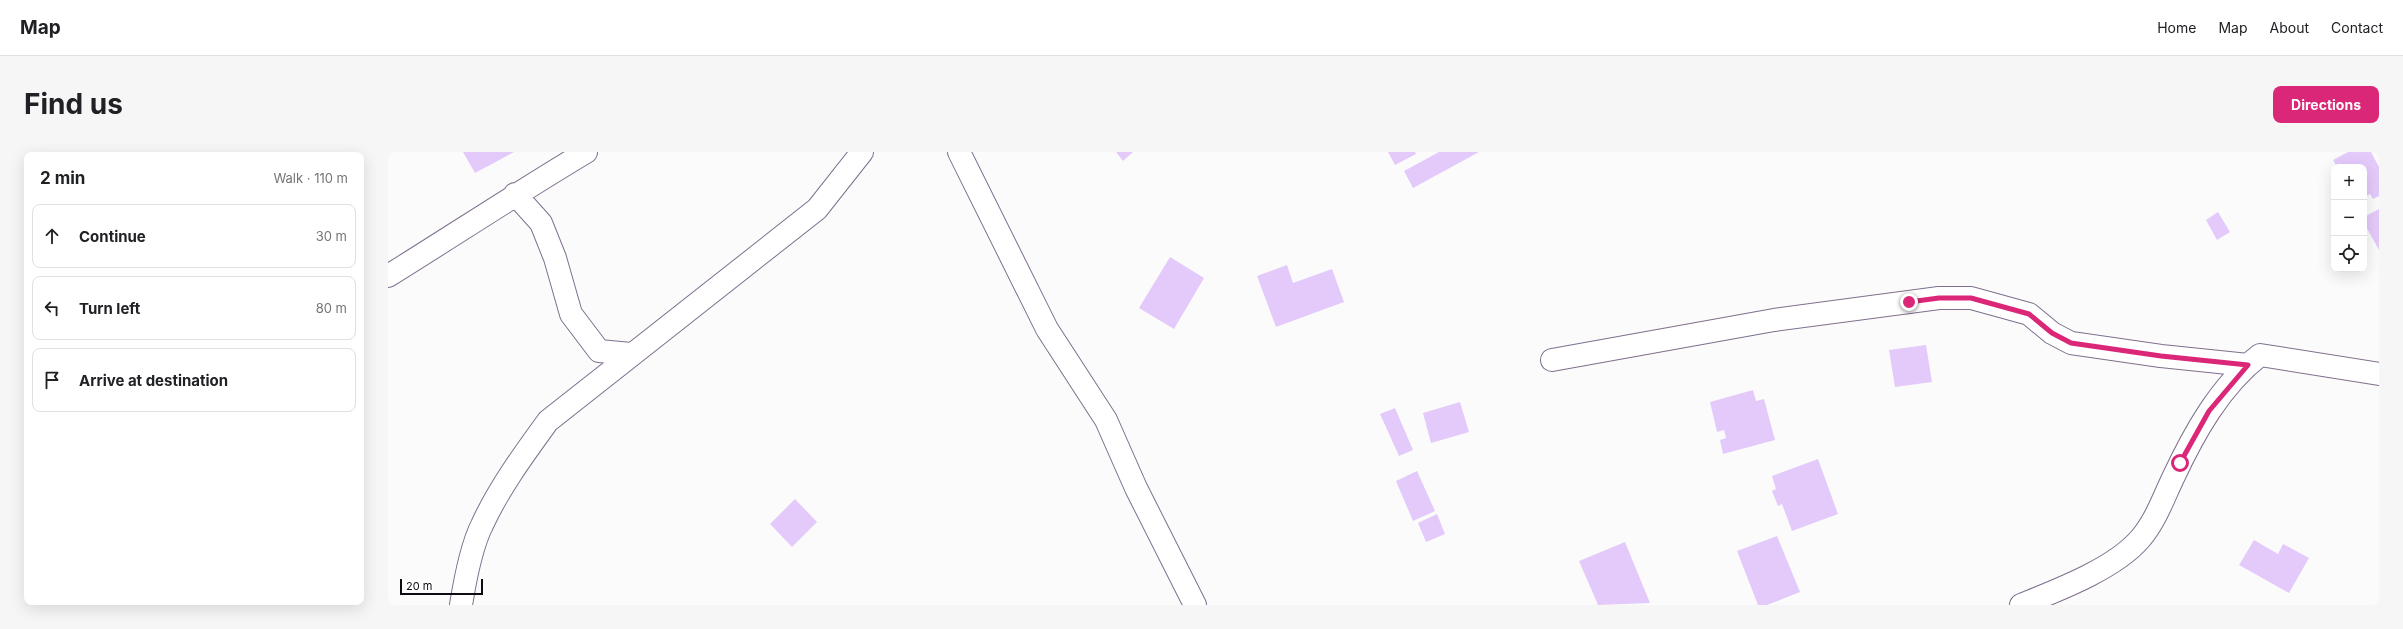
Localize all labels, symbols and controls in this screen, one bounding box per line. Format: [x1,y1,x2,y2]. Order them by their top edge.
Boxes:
text: Map [20,16,61,39]
text: Home [2157,19,2196,36]
text: Map [2218,19,2248,36]
text: About [2270,19,2309,36]
text: Contact [2331,19,2383,36]
button: Directions [2273,86,2379,123]
text: Find us [24,87,123,121]
map controls [2331,164,2367,272]
button: + [2331,164,2367,200]
text: 2 min [40,168,85,188]
text: Walk · 110 m [273,170,348,186]
button: − [2331,200,2367,236]
icon: ahead [41,225,63,247]
text: Continue [79,227,146,246]
text: 30 m [316,228,347,244]
button: locate [2331,236,2367,272]
route end [1900,293,1918,311]
icon: left [41,297,63,319]
text: Turn left [79,299,140,318]
text: 80 m [316,300,347,316]
icon: arrive [41,369,63,391]
text: Arrive at destination [79,371,228,390]
route start [2171,454,2189,472]
scale bar [400,577,483,596]
text: 20 m [406,579,432,593]

